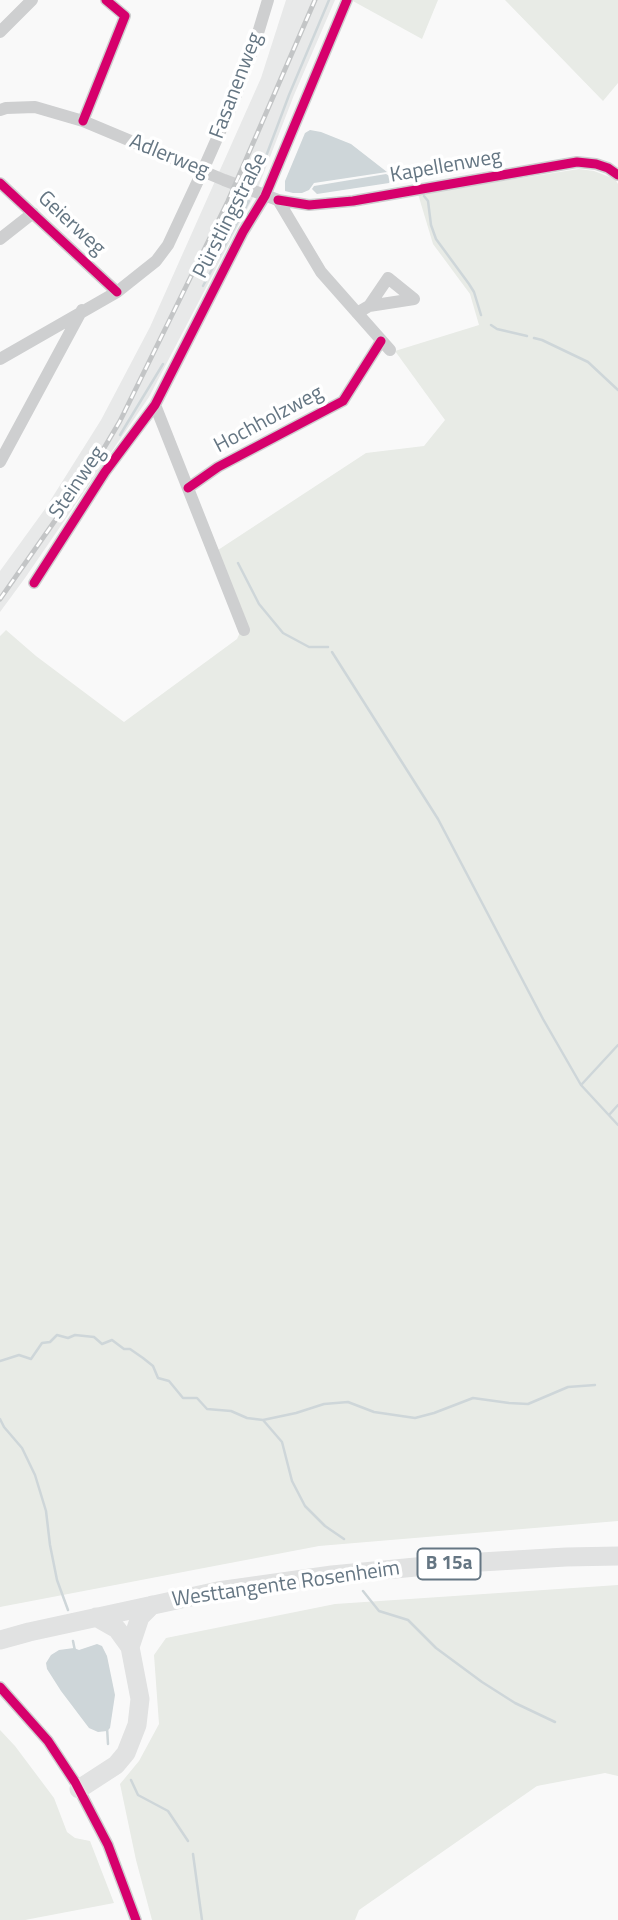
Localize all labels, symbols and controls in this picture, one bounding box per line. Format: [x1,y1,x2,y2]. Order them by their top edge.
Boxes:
street label: Fasanenweg [205,29,269,143]
street label: Adlerweg [126,130,212,184]
street label: Kapellenweg [388,145,504,189]
street label: Pürstlingstraße [189,149,273,283]
street label: Geierweg [32,186,110,262]
street label: Hochholzweg [210,381,328,459]
street label: Steinweg [45,442,111,524]
road number: B 15a [418,1548,480,1580]
street label: Westtangente Rosenheim [170,1557,402,1613]

